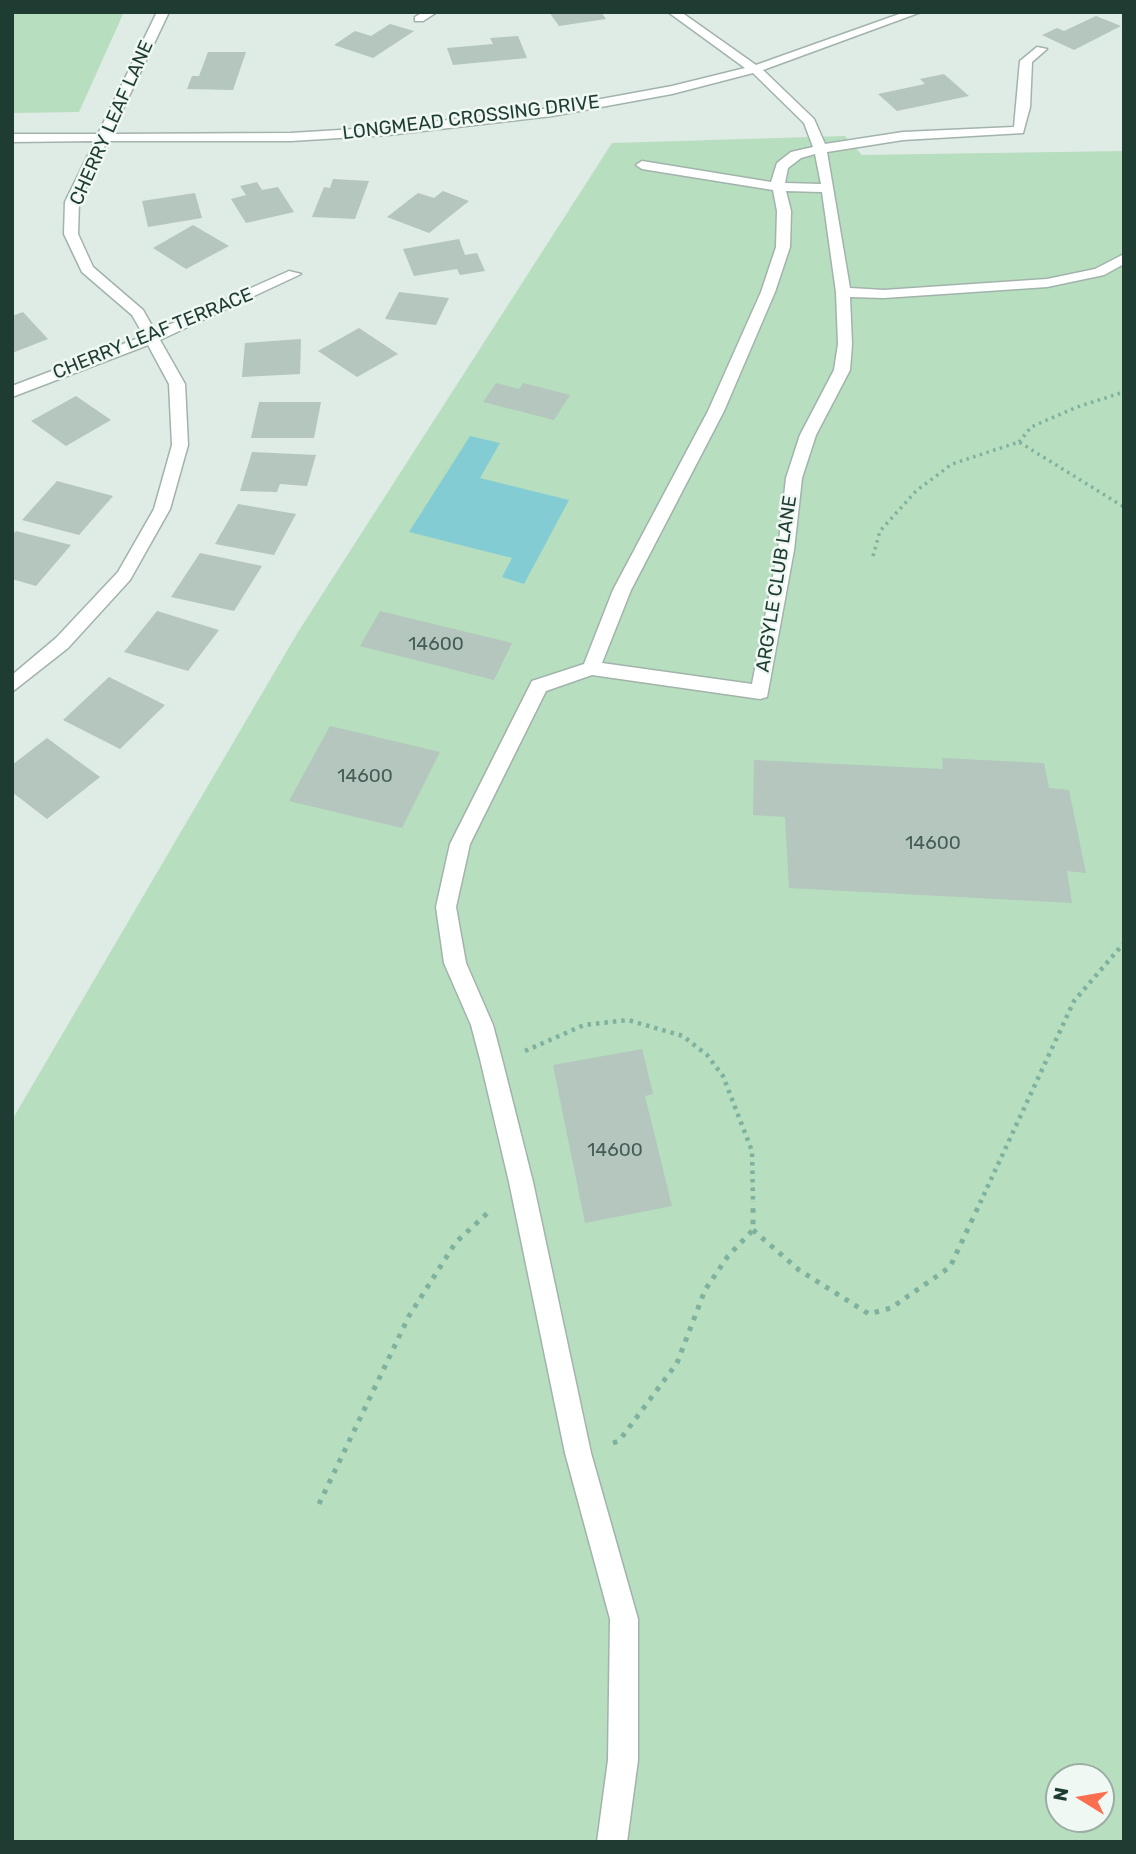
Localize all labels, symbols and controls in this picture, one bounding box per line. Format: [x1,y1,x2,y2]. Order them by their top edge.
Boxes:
street label: CHERRY LEAF LANE [65,37,159,209]
street label: LONGMEAD CROSSING DRIVE [341,91,601,145]
street label: CHERRY LEAF TERRACE [50,283,256,385]
street label: ARGYLE CLUB LANE [752,494,802,674]
house number: 14600 [408,634,464,656]
house number: 14600 [337,766,393,788]
house number: 14600 [905,833,961,855]
house number: 14600 [587,1140,643,1162]
north arrow [1045,1763,1115,1833]
text: N [1048,1785,1073,1803]

